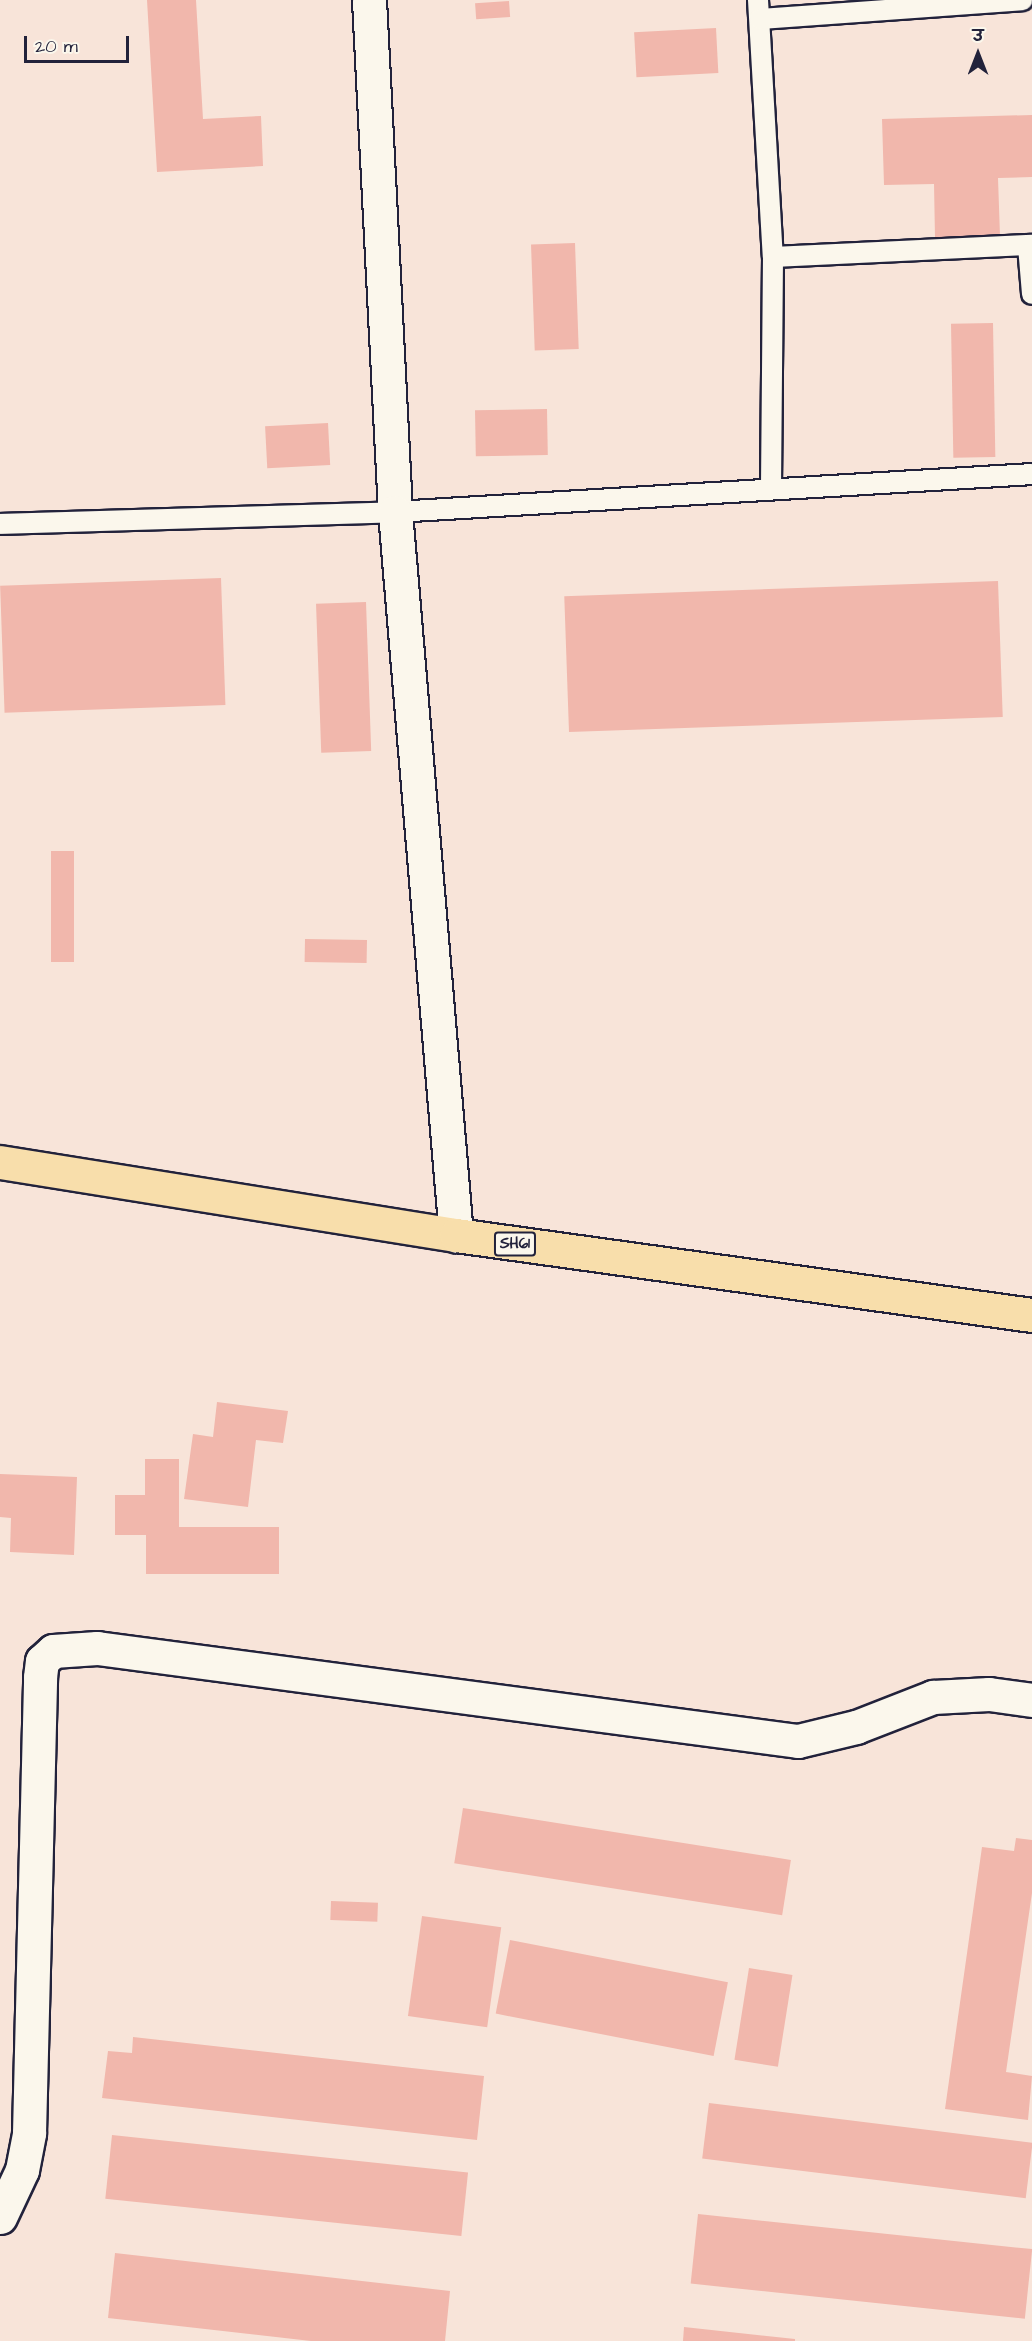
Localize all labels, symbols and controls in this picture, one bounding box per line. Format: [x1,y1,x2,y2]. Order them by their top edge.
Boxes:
scale bar [27,24,132,62]
north arrow [948,24,1008,84]
text: उ [973,25,983,47]
text: 20 m [35,34,78,59]
road number: SH61 [492,1232,538,1256]

